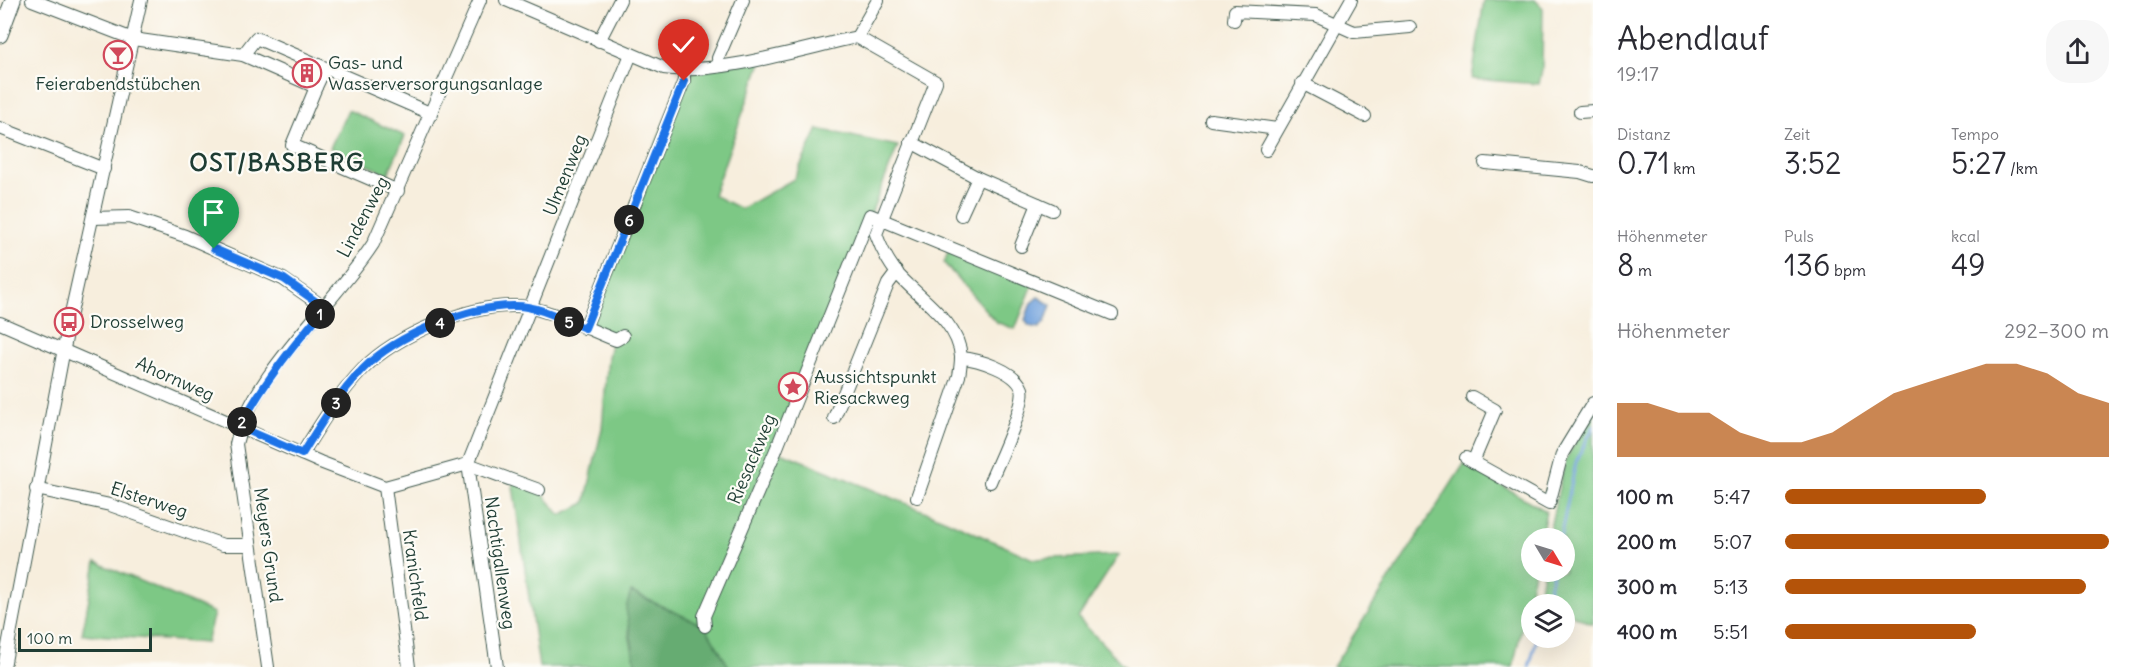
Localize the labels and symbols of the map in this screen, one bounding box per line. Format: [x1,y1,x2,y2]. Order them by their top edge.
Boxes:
pin [658,19,709,81]
bar icon: Feierabendstübchen [102,39,134,71]
place label: Gas- und Wasserversorgungsanlage [328,51,543,95]
building icon: Gas- und Wasserversorgungsanlage [291,57,323,89]
place label: Feierabendstübchen [35,72,201,95]
street label: Ulmenweg [538,131,591,219]
district label: OST/BASBERG [189,147,365,177]
street label: Lindenweg [332,172,394,261]
pin [188,187,239,249]
pin: 6 [614,205,644,235]
pin: 1 [305,299,335,329]
bus stop icon: Drosselweg [53,306,85,338]
pin: 5 [554,307,584,337]
pin: 4 [425,308,455,338]
place label: Drosselweg [90,310,184,333]
street label: Ahornweg [132,351,218,406]
place label: Aussichtspunkt Riesackweg [814,365,937,409]
place icon: Aussichtspunkt Riesackweg [777,371,809,403]
pin: 3 [321,388,351,418]
pin: 2 [227,407,257,437]
street label: Riesackweg [722,410,781,507]
street label: Elsterweg [108,476,191,523]
street label: Meyers Grund [249,486,288,604]
street label: Nachtigallenweg [480,495,521,631]
street label: Kranichfeld [398,528,433,623]
north arrow [1521,528,1575,582]
scale bar [18,625,152,652]

